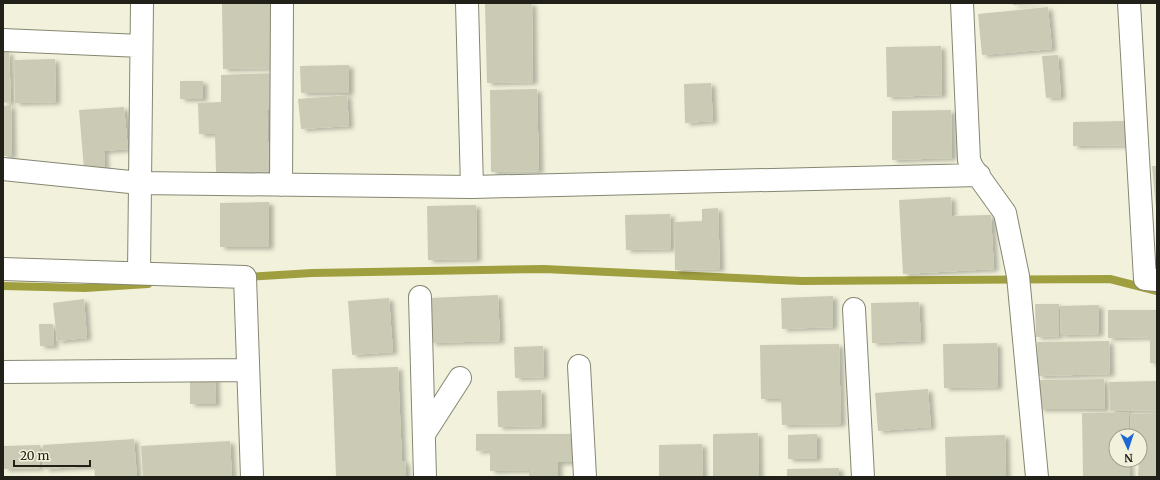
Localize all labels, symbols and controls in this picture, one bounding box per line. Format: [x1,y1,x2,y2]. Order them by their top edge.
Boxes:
north arrow [1108,428,1148,468]
scale bar [14,442,90,468]
text: 20 m [20,448,49,463]
text: N [1124,451,1133,465]

